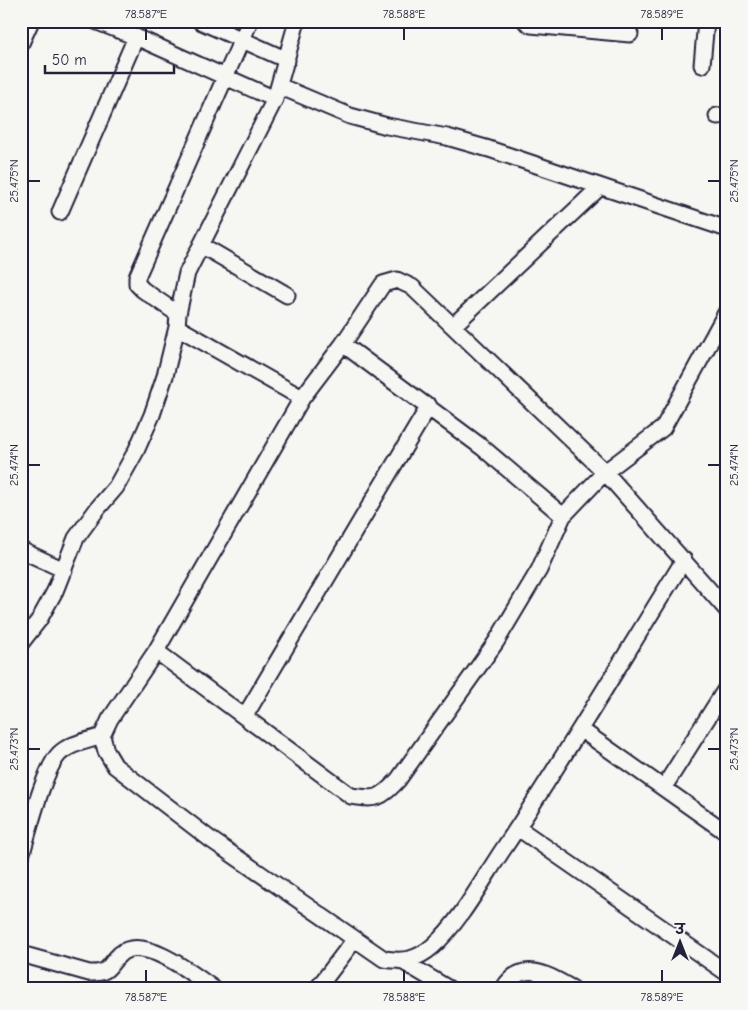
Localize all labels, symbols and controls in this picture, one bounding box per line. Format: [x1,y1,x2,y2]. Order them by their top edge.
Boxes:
text: 78.587°E [125,7,167,21]
text: 78.588°E [383,7,425,21]
text: 78.589°E [641,7,683,21]
scale bar [45,42,174,74]
text: 50 m [52,51,87,69]
text: 25.475°N [7,159,21,203]
text: 25.475°N [727,159,741,203]
text: 25.474°N [7,444,21,486]
text: 25.474°N [727,444,741,486]
text: 25.473°N [7,727,21,771]
text: 25.473°N [727,727,741,771]
north arrow [656,918,706,968]
text: उ [673,921,686,938]
text: 78.587°E [125,990,167,1004]
text: 78.588°E [383,990,425,1004]
text: 78.589°E [641,990,683,1004]

